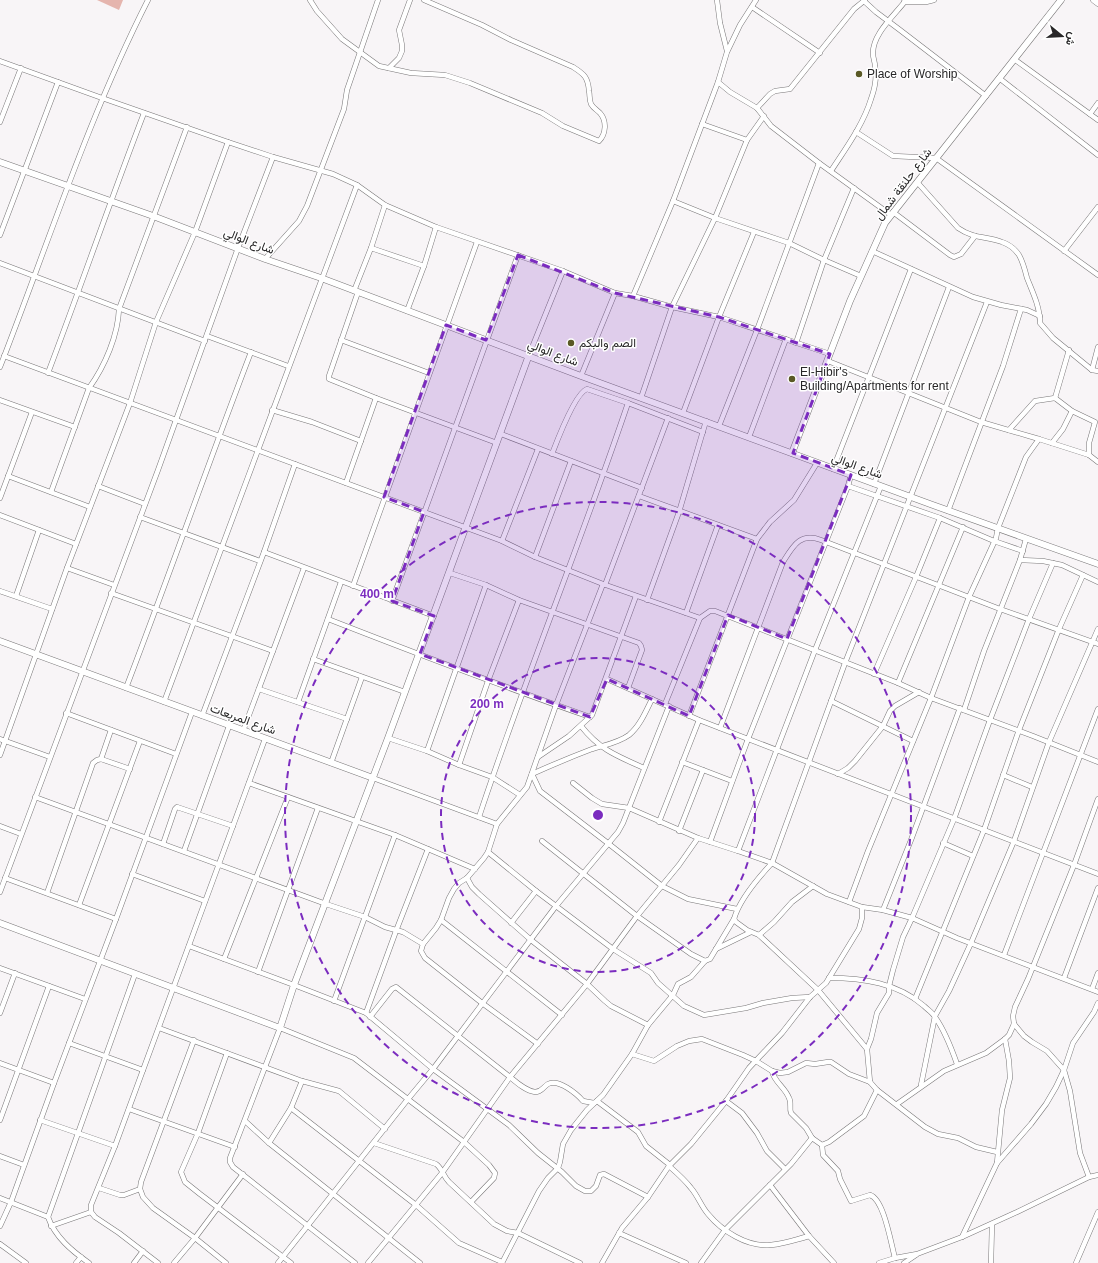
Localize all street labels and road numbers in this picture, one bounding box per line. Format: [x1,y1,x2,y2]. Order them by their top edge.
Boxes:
street label: شارع حلنقة شمال [872,145,936,224]
street label: شارع الوالي [221,225,276,260]
street label: شارع الوالي [525,337,580,372]
street label: شارع الوالي [829,450,884,484]
street label: شارع المربعات [208,701,278,739]

